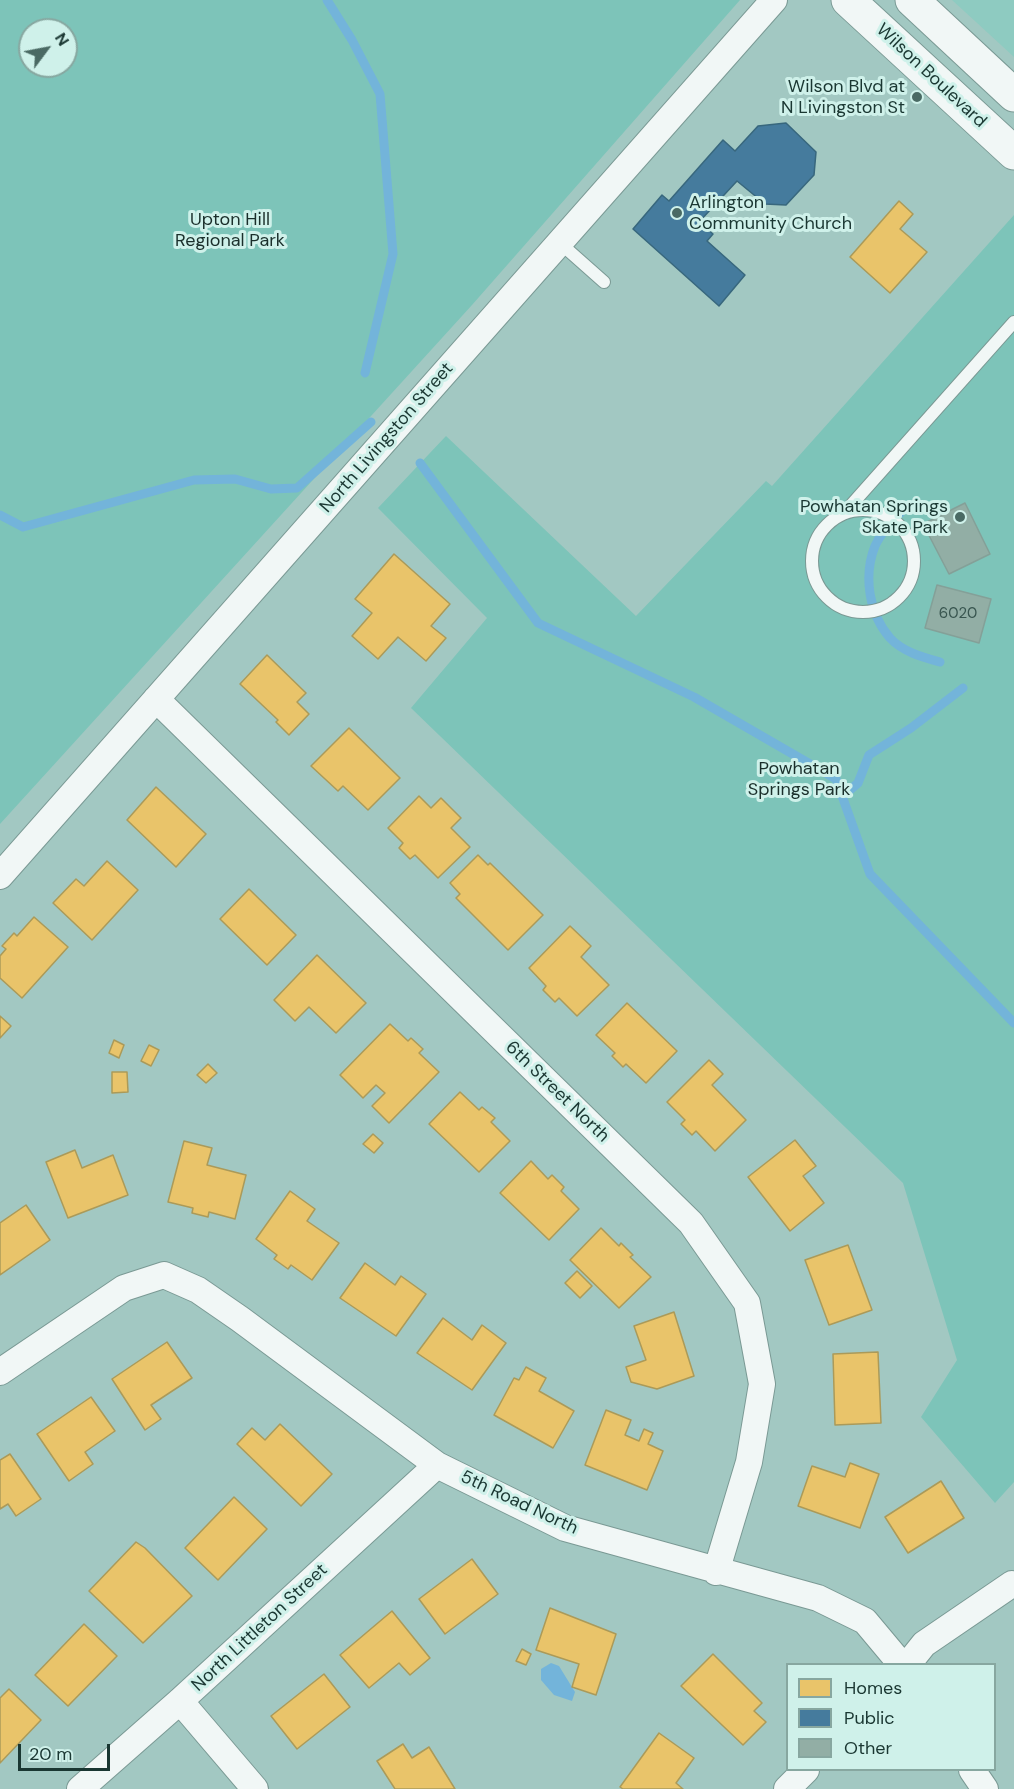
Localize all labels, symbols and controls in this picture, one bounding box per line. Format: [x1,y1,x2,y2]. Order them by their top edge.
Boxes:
north arrow [18,18,78,78]
street label: Wilson Boulevard [871,19,991,133]
text: N [50,29,74,50]
place label: Wilson Blvd at N Livingston St [781,76,905,118]
marker: Wilson Blvd at N Livingston St [910,90,924,104]
place label: Arlington Community Church [689,192,852,234]
marker: Arlington Community Church [670,206,684,220]
park label: Upton Hill Regional Park [175,209,285,252]
street label: North Livingston Street [316,358,458,518]
place label: Powhatan Springs Skate Park [800,496,948,538]
marker: Powhatan Springs Skate Park [953,510,967,524]
house number: 6020 [939,605,977,623]
park label: Powhatan Springs Park [748,758,850,800]
street label: 6th Street North [500,1037,614,1147]
street label: 5th Road North [457,1466,581,1540]
street label: North Littleton Street [188,1560,332,1696]
legend [786,1663,996,1771]
text: Homes [844,1676,902,1700]
text: Public [844,1706,895,1730]
scale bar [21,1732,112,1770]
text: Other [844,1736,892,1760]
text: 20 m [29,1742,72,1766]

